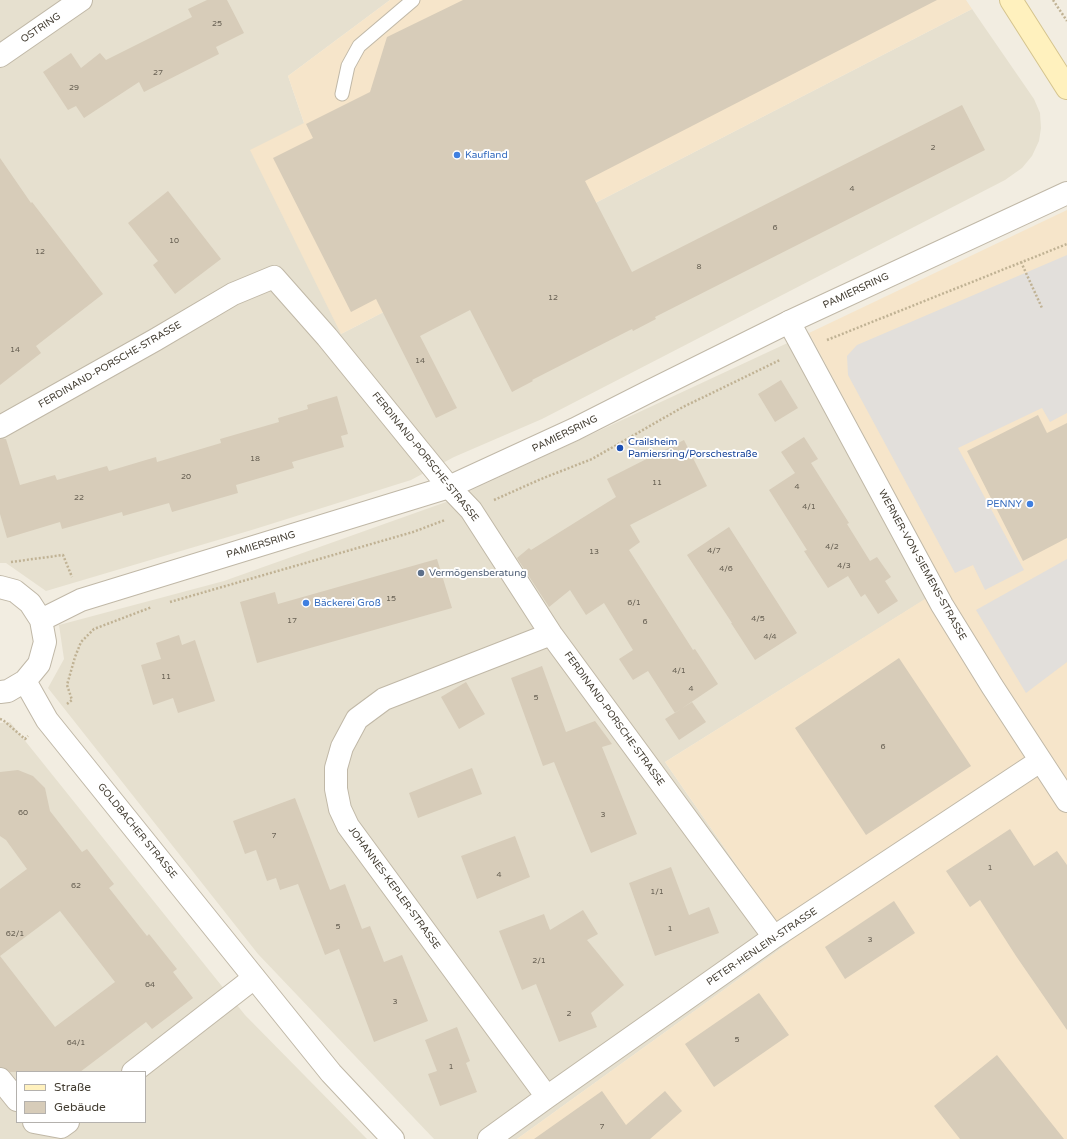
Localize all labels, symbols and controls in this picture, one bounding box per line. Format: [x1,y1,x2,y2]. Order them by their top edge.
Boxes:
street label: OSTRING [19,10,63,46]
house number: 25 [212,19,222,29]
house number: 27 [153,68,163,78]
house number: 29 [69,83,79,93]
house number: 2 [930,143,936,153]
place label: Kaufland [465,149,508,161]
marker: Kaufland [452,150,462,160]
house number: 4 [849,184,855,194]
house number: 6 [772,223,778,233]
house number: 10 [169,236,179,246]
house number: 12 [35,247,45,257]
house number: 8 [696,262,702,272]
street label: PAMIERSRING [821,270,891,312]
house number: 12 [548,293,558,303]
street label: FERDINAND-PORSCHE-STRASSE [36,319,184,411]
house number: 14 [10,345,20,355]
house number: 14 [415,356,425,366]
street label: FERDINAND-PORSCHE-STRASSE [369,390,481,524]
street label: PAMIERSRING [530,413,600,455]
place label: Crailsheim Pamiersring/Porschestraße [628,436,757,460]
marker: Crailsheim Pamiersring/Porschestraße [615,443,625,453]
house number: 18 [250,454,260,464]
house number: 20 [181,472,191,482]
house number: 11 [652,478,662,488]
house number: 4 [794,482,800,492]
street label: WERNER-VON-SIEMENS-STRASSE [875,488,969,642]
house number: 22 [74,493,84,503]
place label: PENNY [986,498,1022,510]
marker: PENNY [1025,499,1035,509]
house number: 4/1 [802,502,816,512]
street label: PAMIERSRING [225,529,297,561]
house number: 4/2 [825,542,839,552]
house number: 4/7 [707,546,721,556]
house number: 13 [589,547,599,557]
house number: 4/3 [837,561,851,571]
house number: 4/6 [719,564,733,574]
place label: Vermögensberatung [429,567,527,579]
marker: Vermögensberatung [416,568,426,578]
house number: 15 [386,594,396,604]
place label: Bäckerei Groß [314,597,381,609]
marker: Bäckerei Groß [301,598,311,608]
house number: 6/1 [627,598,641,608]
house number: 4/5 [751,614,765,624]
house number: 17 [287,616,297,626]
house number: 6 [642,617,648,627]
house number: 4/4 [763,632,777,642]
street label: FERDINAND-PORSCHE-STRASSE [561,649,667,789]
house number: 4/1 [672,666,686,676]
house number: 11 [161,672,171,682]
house number: 4 [688,684,694,694]
house number: 5 [533,693,539,703]
house number: 6 [880,742,886,752]
street label: GOLDBACHER STRASSE [95,781,179,881]
house number: 60 [18,808,28,818]
house number: 3 [600,810,606,820]
street label: JOHANNES-KEPLER-STRASSE [345,824,443,952]
house number: 7 [271,831,277,841]
house number: 1 [987,863,993,873]
house number: 4 [496,870,502,880]
house number: 62 [71,881,81,891]
house number: 1/1 [650,887,664,897]
street label: PETER-HENLEIN-STRASSE [704,905,820,989]
house number: 5 [335,922,341,932]
house number: 1 [667,924,673,934]
house number: 62/1 [6,929,24,939]
house number: 3 [867,935,873,945]
house number: 2/1 [532,956,546,966]
house number: 64 [145,980,155,990]
house number: 3 [392,997,398,1007]
house number: 2 [566,1009,572,1019]
house number: 5 [734,1035,740,1045]
house number: 64/1 [67,1038,85,1048]
house number: 1 [448,1062,454,1072]
legend [16,1071,146,1123]
text: Straße [54,1080,91,1094]
text: Gebäude [54,1100,106,1114]
house number: 7 [599,1122,605,1132]

